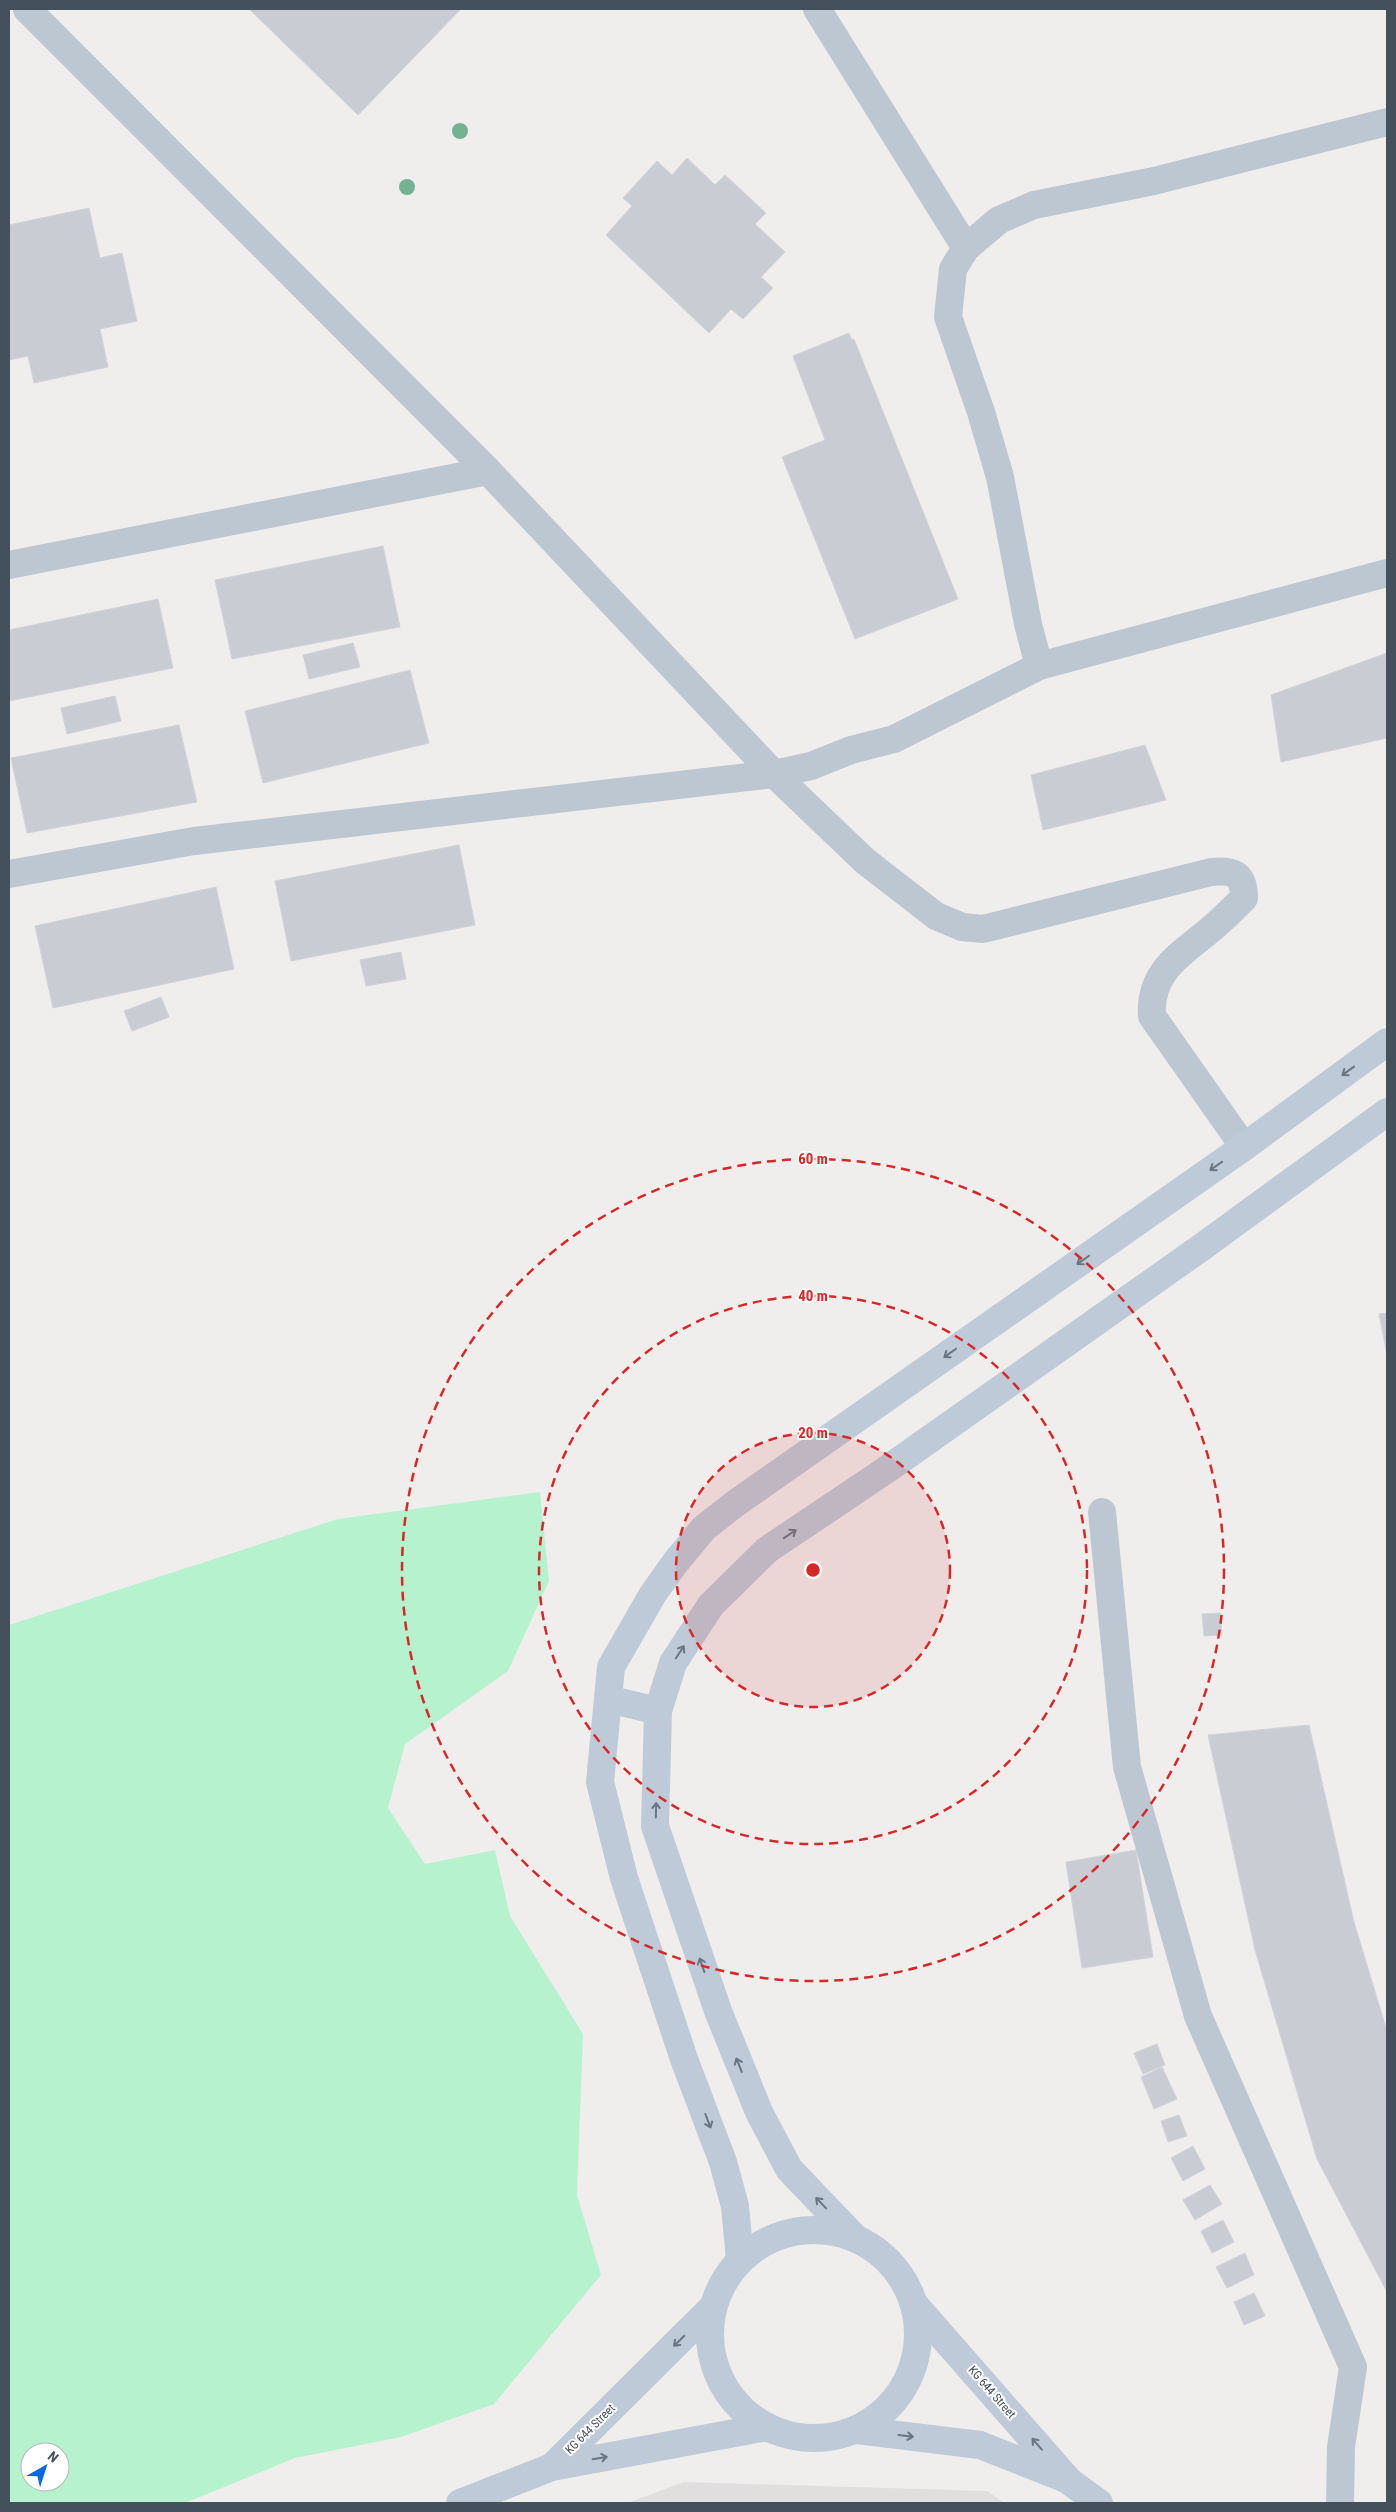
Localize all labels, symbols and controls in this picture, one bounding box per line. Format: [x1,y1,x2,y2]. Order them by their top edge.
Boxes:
one-way arrow [1341,1066,1355,1076]
text: 60 m [798,1150,828,1168]
one-way arrow [1209,1161,1223,1171]
one-way arrow [1077,1254,1090,1265]
text: 40 m [798,1287,828,1305]
one-way arrow [943,1348,957,1358]
text: 20 m [798,1424,828,1442]
one-way arrow [782,1529,796,1539]
centre of rings [804,1561,822,1579]
one-way arrow [675,1646,685,1660]
one-way arrow [651,1802,660,1818]
one-way arrow [697,1957,707,1973]
one-way arrow [734,2057,743,2072]
one-way arrow [704,2113,713,2128]
one-way arrow [815,2197,827,2209]
one-way arrow [672,2335,685,2347]
street label: KG 644 Street [965,2363,1019,2421]
street label: KG 644 Street [562,2401,618,2457]
one-way arrow [897,2431,913,2441]
one-way arrow [1031,2438,1043,2451]
north arrow [20,2442,70,2492]
text: N [45,2448,62,2466]
one-way arrow [591,2453,607,2463]

